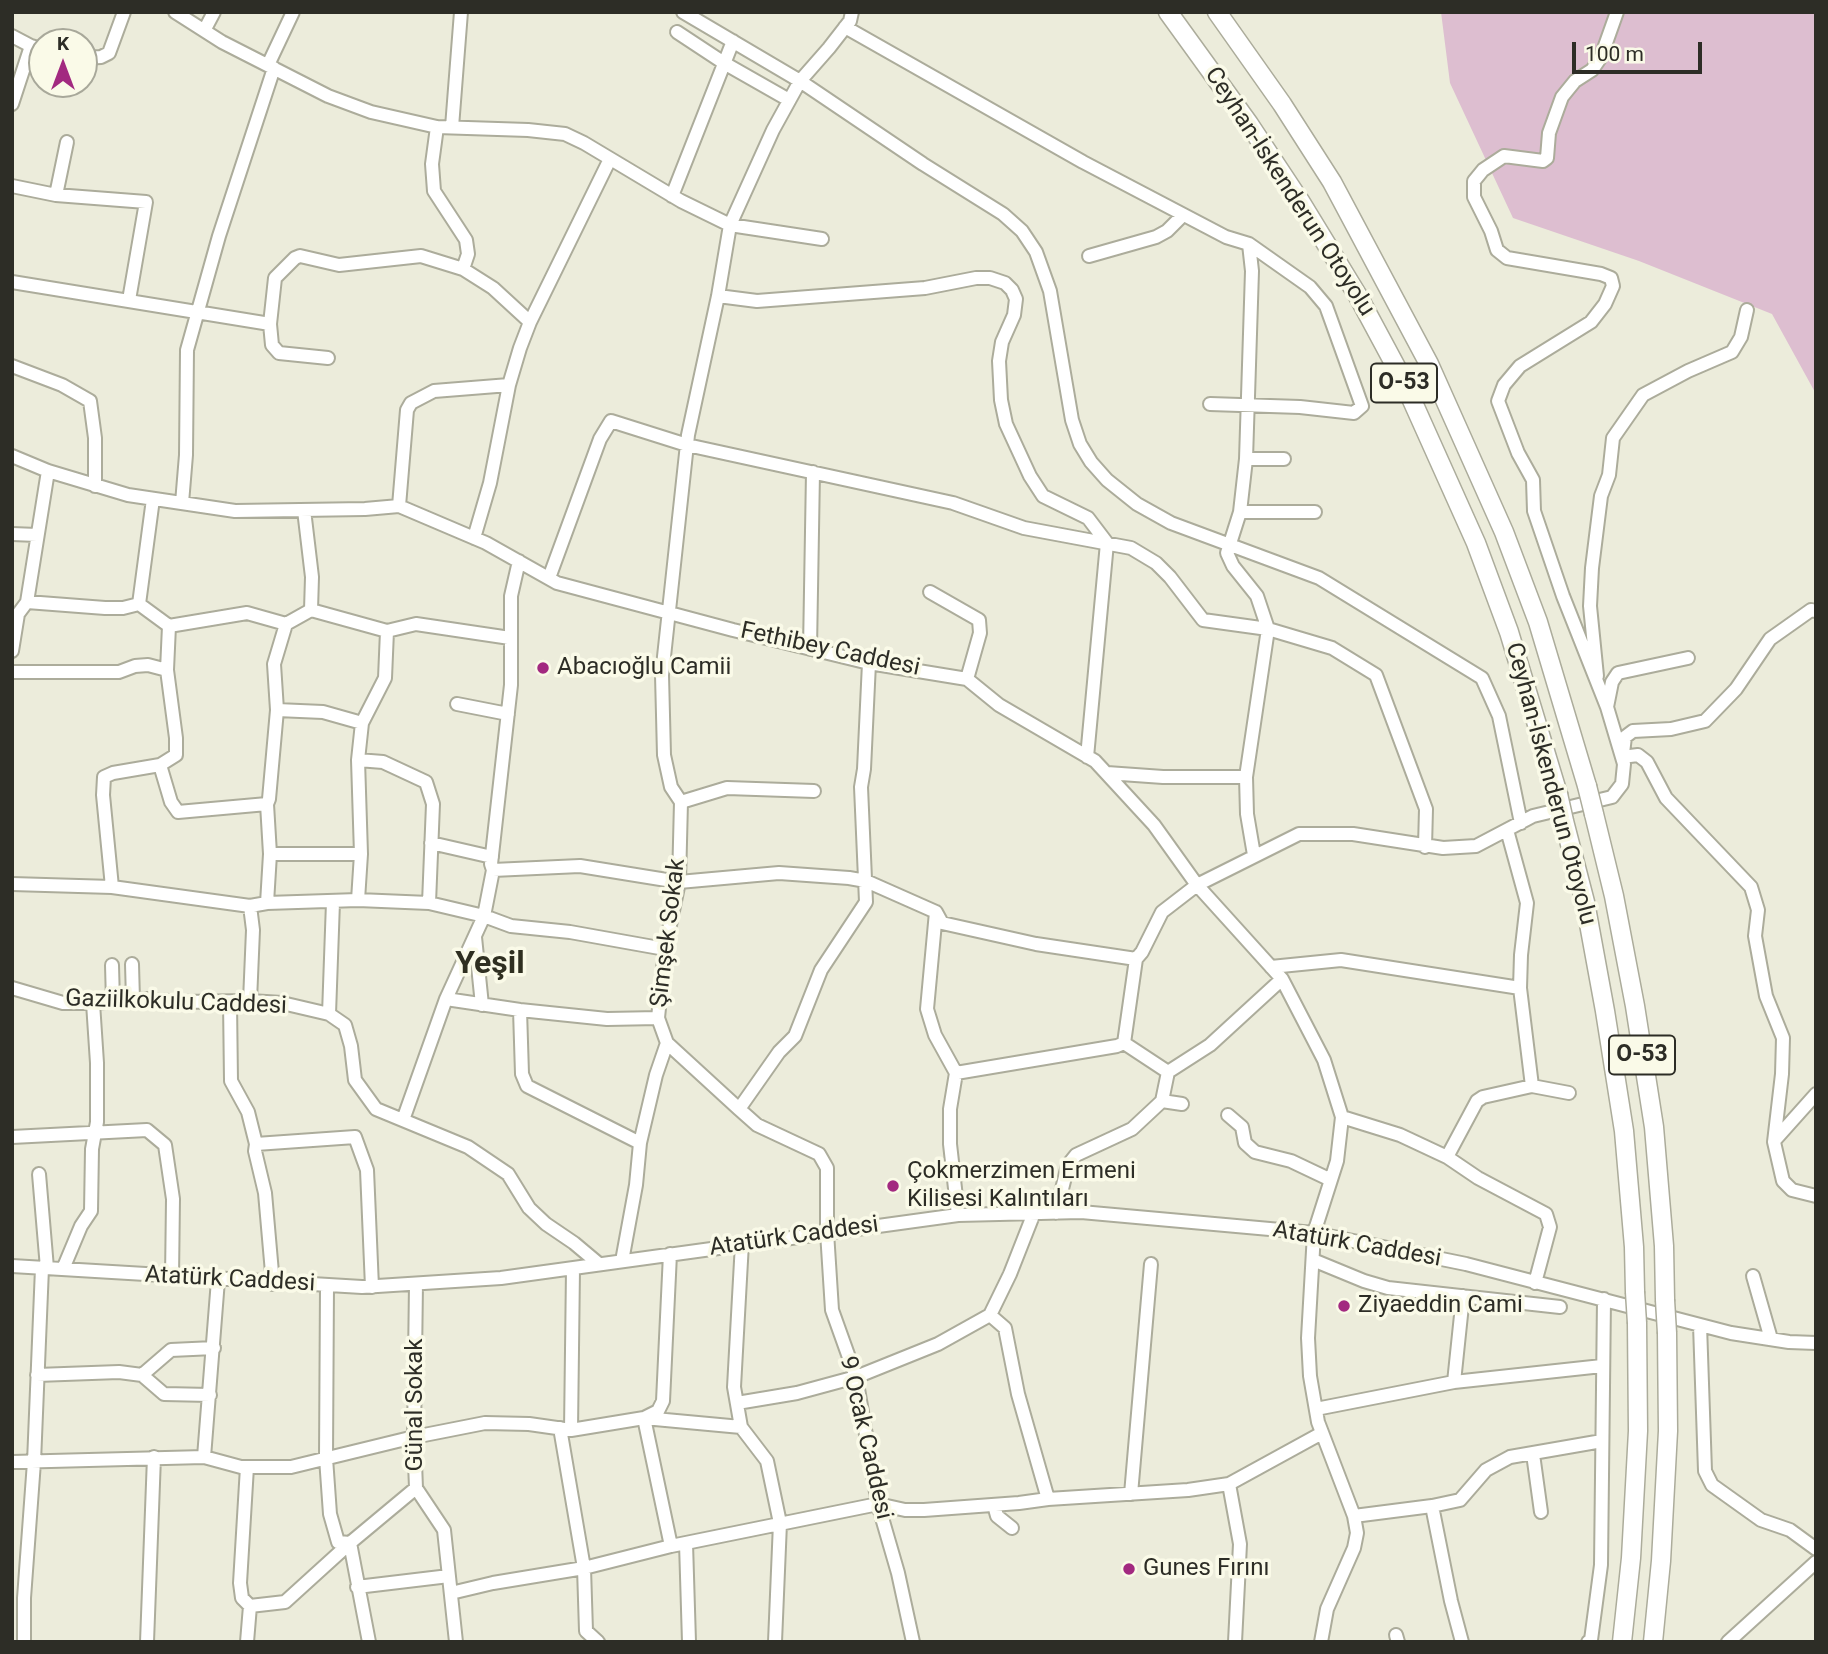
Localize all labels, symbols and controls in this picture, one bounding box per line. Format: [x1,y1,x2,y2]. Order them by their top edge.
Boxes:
north arrow [28,28,98,98]
scale bar [1576,28,1706,72]
text: K [57,32,69,55]
text: 100 m [1585,42,1644,66]
street label: Ceyhan-İskenderun Otoyolu [1198,62,1380,322]
road number: O-53 [1371,364,1437,402]
street label: Fethibey Caddesi [738,617,922,683]
street label: Ceyhan-İskenderun Otoyolu [1498,640,1602,928]
place label: Abacıoğlu Camii [557,654,731,682]
marker: Abacıoğlu Camii [535,660,551,676]
street label: Şimşek Sokak [646,857,692,1009]
district label: Yeşil [455,946,525,984]
street label: Gaziilkokulu Caddesi [65,985,287,1021]
road number: O-53 [1609,1036,1675,1074]
place label: Çokmerzimen Ermeni Kilisesi Kalıntıları [907,1158,1136,1214]
marker: Çokmerzimen Ermeni Kilisesi Kalıntıları [885,1178,901,1194]
street label: Atatürk Caddesi [708,1211,880,1263]
street label: Atatürk Caddesi [1271,1216,1443,1274]
street label: Atatürk Caddesi [144,1261,316,1299]
place label: Ziyaeddin Cami [1358,1292,1523,1320]
marker: Ziyaeddin Cami [1336,1298,1352,1314]
street label: Günal Sokak [402,1339,430,1471]
street label: 9 Ocak Caddesi [832,1354,898,1522]
place label: Gunes Fırını [1143,1555,1269,1583]
marker: Gunes Fırını [1121,1561,1137,1577]

